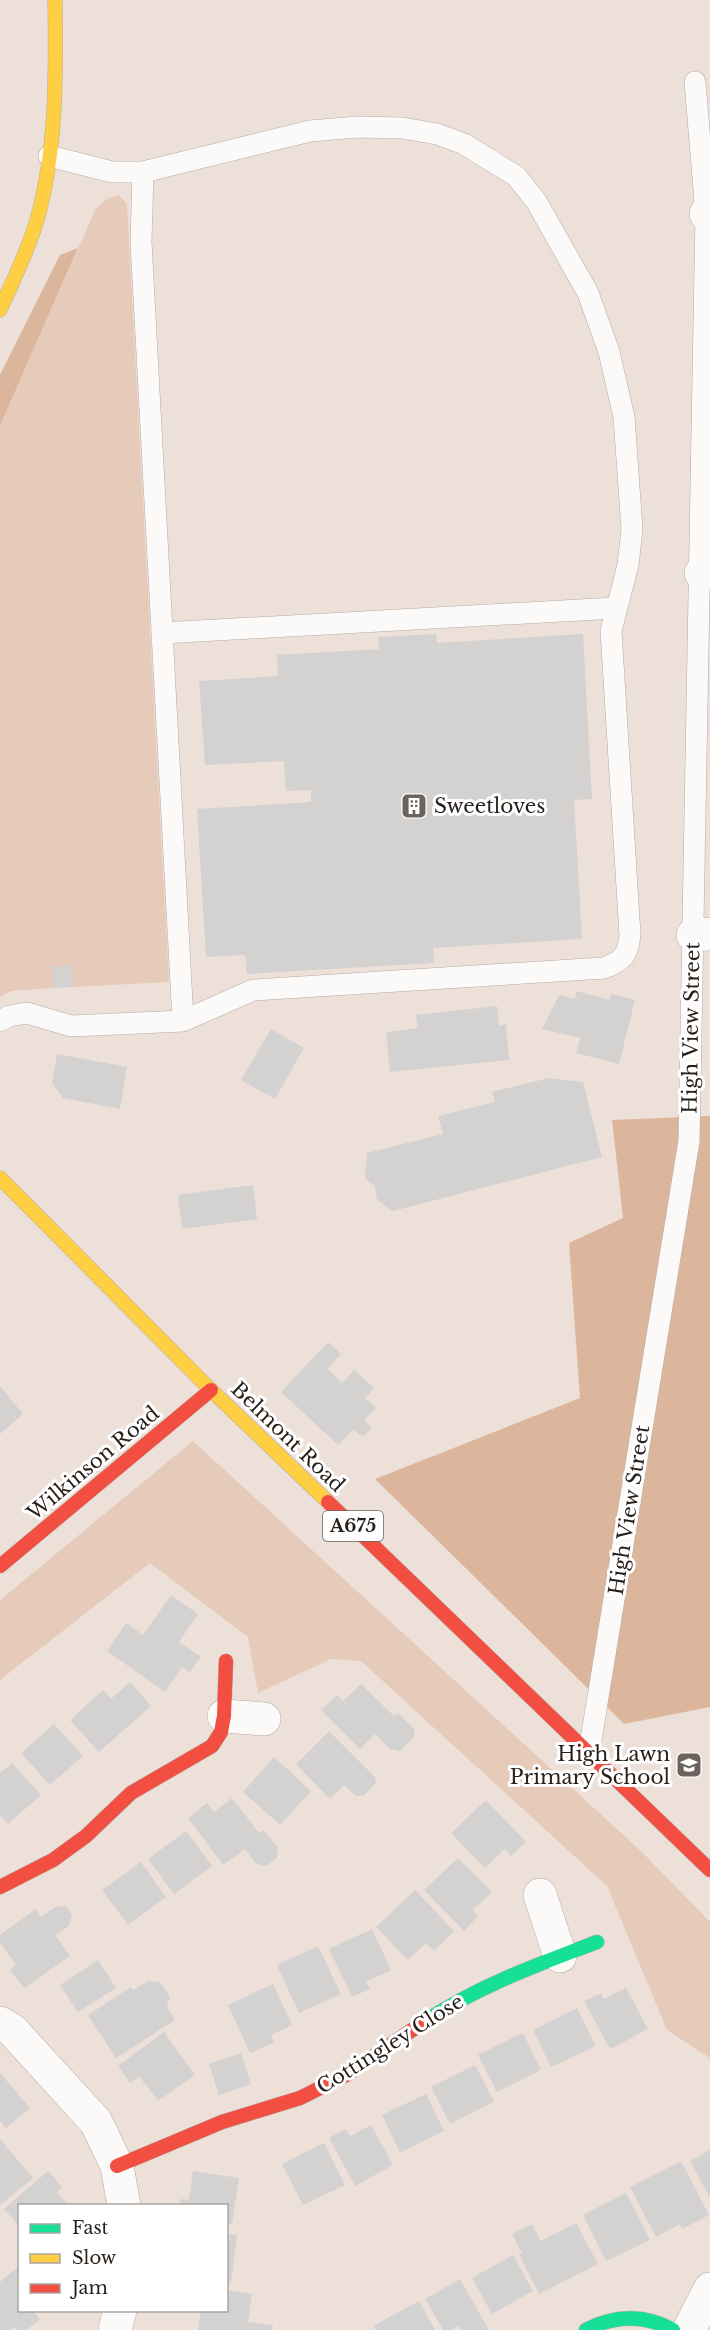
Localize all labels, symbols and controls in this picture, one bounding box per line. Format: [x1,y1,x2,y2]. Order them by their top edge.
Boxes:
building icon: Sweetloves [399,791,429,821]
place label: Sweetloves [434,794,545,818]
street label: High View Street [678,941,705,1114]
street label: Belmont Road [226,1377,350,1497]
street label: Wilkinson Road [22,1401,164,1526]
street label: High View Street [604,1423,654,1597]
road number: A675 [323,1511,383,1541]
place label: High Lawn Primary School [510,1742,670,1789]
school or university icon: High Lawn Primary School [674,1750,704,1780]
street label: Cottingley Close [312,1989,468,2099]
legend [18,2204,228,2312]
text: Fast [72,2217,109,2239]
text: Slow [72,2247,117,2269]
text: Jam [70,2277,108,2299]

